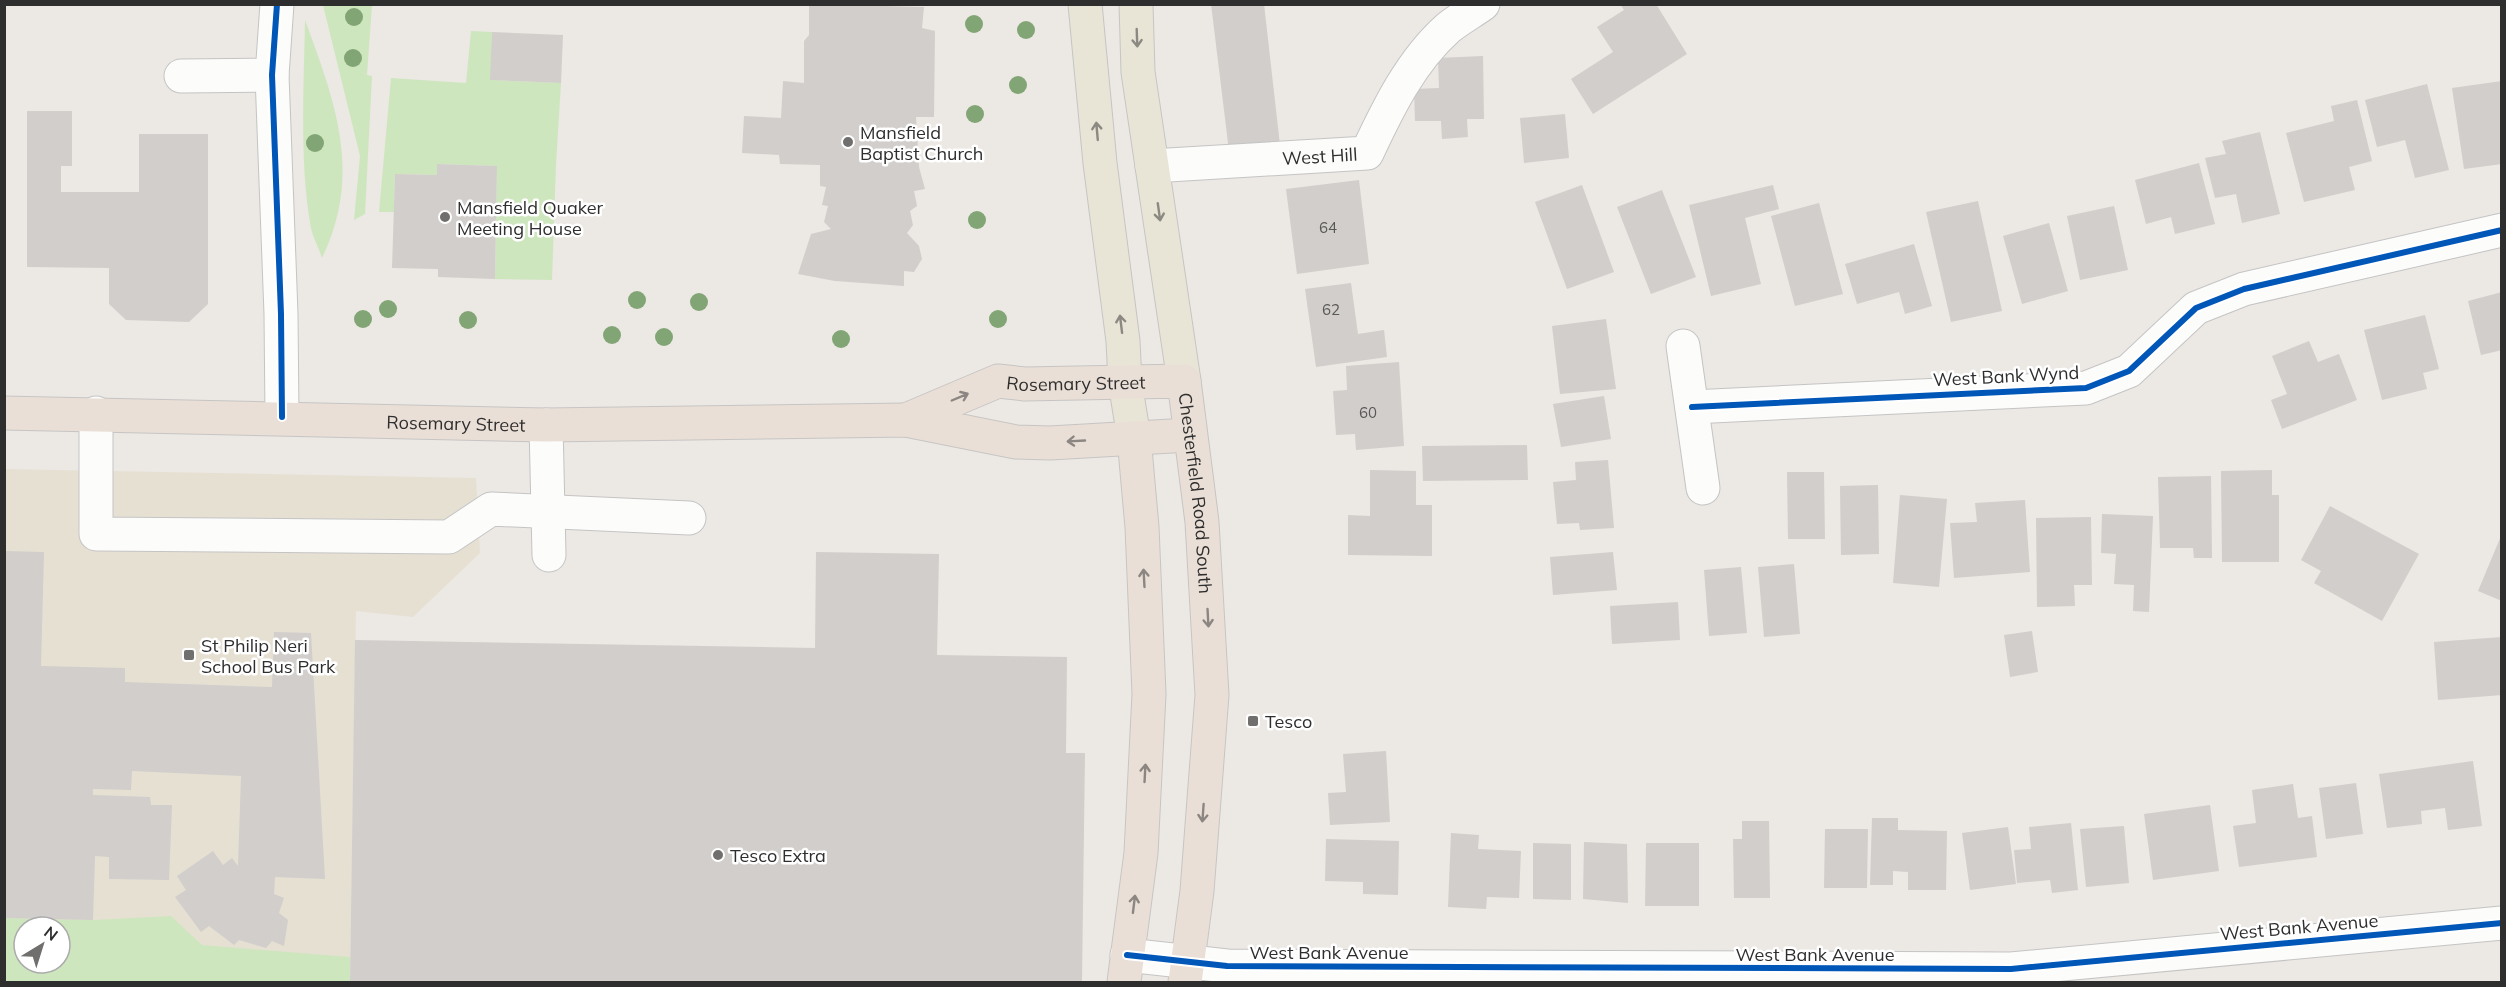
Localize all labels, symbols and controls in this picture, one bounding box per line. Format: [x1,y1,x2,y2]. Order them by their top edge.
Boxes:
one-way arrow [1131,28,1143,47]
place label: Mansfield Baptist Church [860,121,983,165]
one-way arrow [1091,121,1102,141]
marker: Mansfield Baptist Church [841,135,855,149]
street label: West Hill [1281,142,1358,170]
place label: Mansfield Quaker Meeting House [457,196,604,240]
one-way arrow [1154,202,1165,222]
marker: Mansfield Quaker Meeting House [438,210,452,224]
house number: 64 [1319,218,1337,237]
house number: 62 [1322,300,1340,319]
one-way arrow [1116,315,1127,335]
street label: West Bank Wynd [1932,361,2080,391]
street label: Rosemary Street [1005,370,1146,396]
one-way arrow [950,391,969,402]
street label: Chesterfield Road South [1174,391,1218,594]
house number: 60 [1359,403,1377,422]
street label: Rosemary Street [386,410,526,436]
one-way arrow [1066,435,1086,446]
one-way arrow [1139,569,1150,589]
one-way arrow [1202,608,1213,628]
place label: St Philip Neri School Bus Park [201,634,336,678]
marker: St Philip Neri School Bus Park [182,648,196,662]
place label: Tesco [1265,710,1312,733]
marker: Tesco [1246,714,1260,728]
one-way arrow [1140,764,1151,784]
one-way arrow [1197,803,1208,822]
place label: Tesco Extra [730,844,826,867]
marker: Tesco Extra [711,848,725,862]
one-way arrow [1129,894,1140,914]
street label: West Bank Avenue [2219,909,2379,945]
north arrow [12,915,72,975]
text: N [40,922,62,945]
street label: West Bank Avenue [1250,941,1408,964]
street label: West Bank Avenue [1736,943,1894,966]

